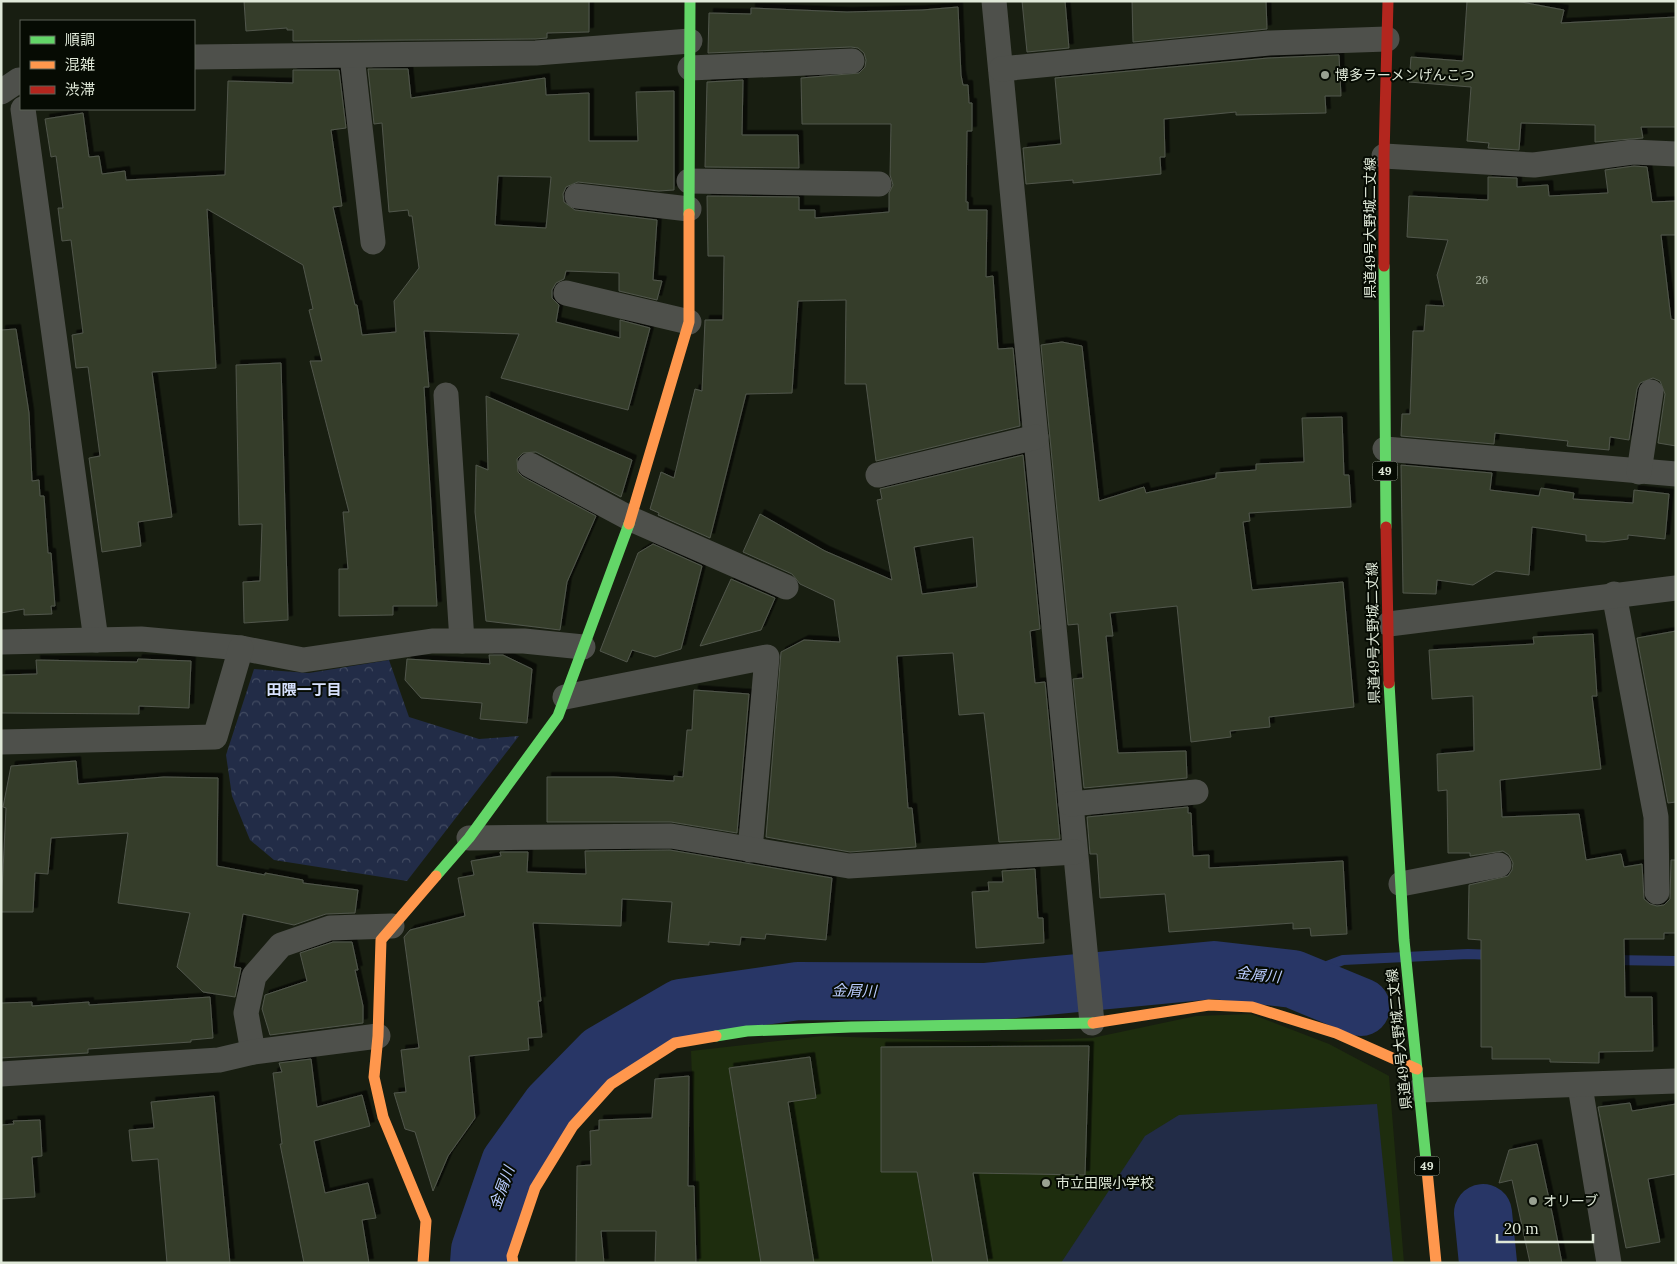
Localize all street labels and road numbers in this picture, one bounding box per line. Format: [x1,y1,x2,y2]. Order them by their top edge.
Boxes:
street label: 県道49号大野城二丈線 [1361,157,1379,299]
road number: 49 [1372,462,1398,481]
street label: 県道49号大野城二丈線 [1363,562,1383,704]
street label: 県道49号大野城二丈線 [1383,968,1415,1110]
road number: 49 [1414,1156,1440,1176]

